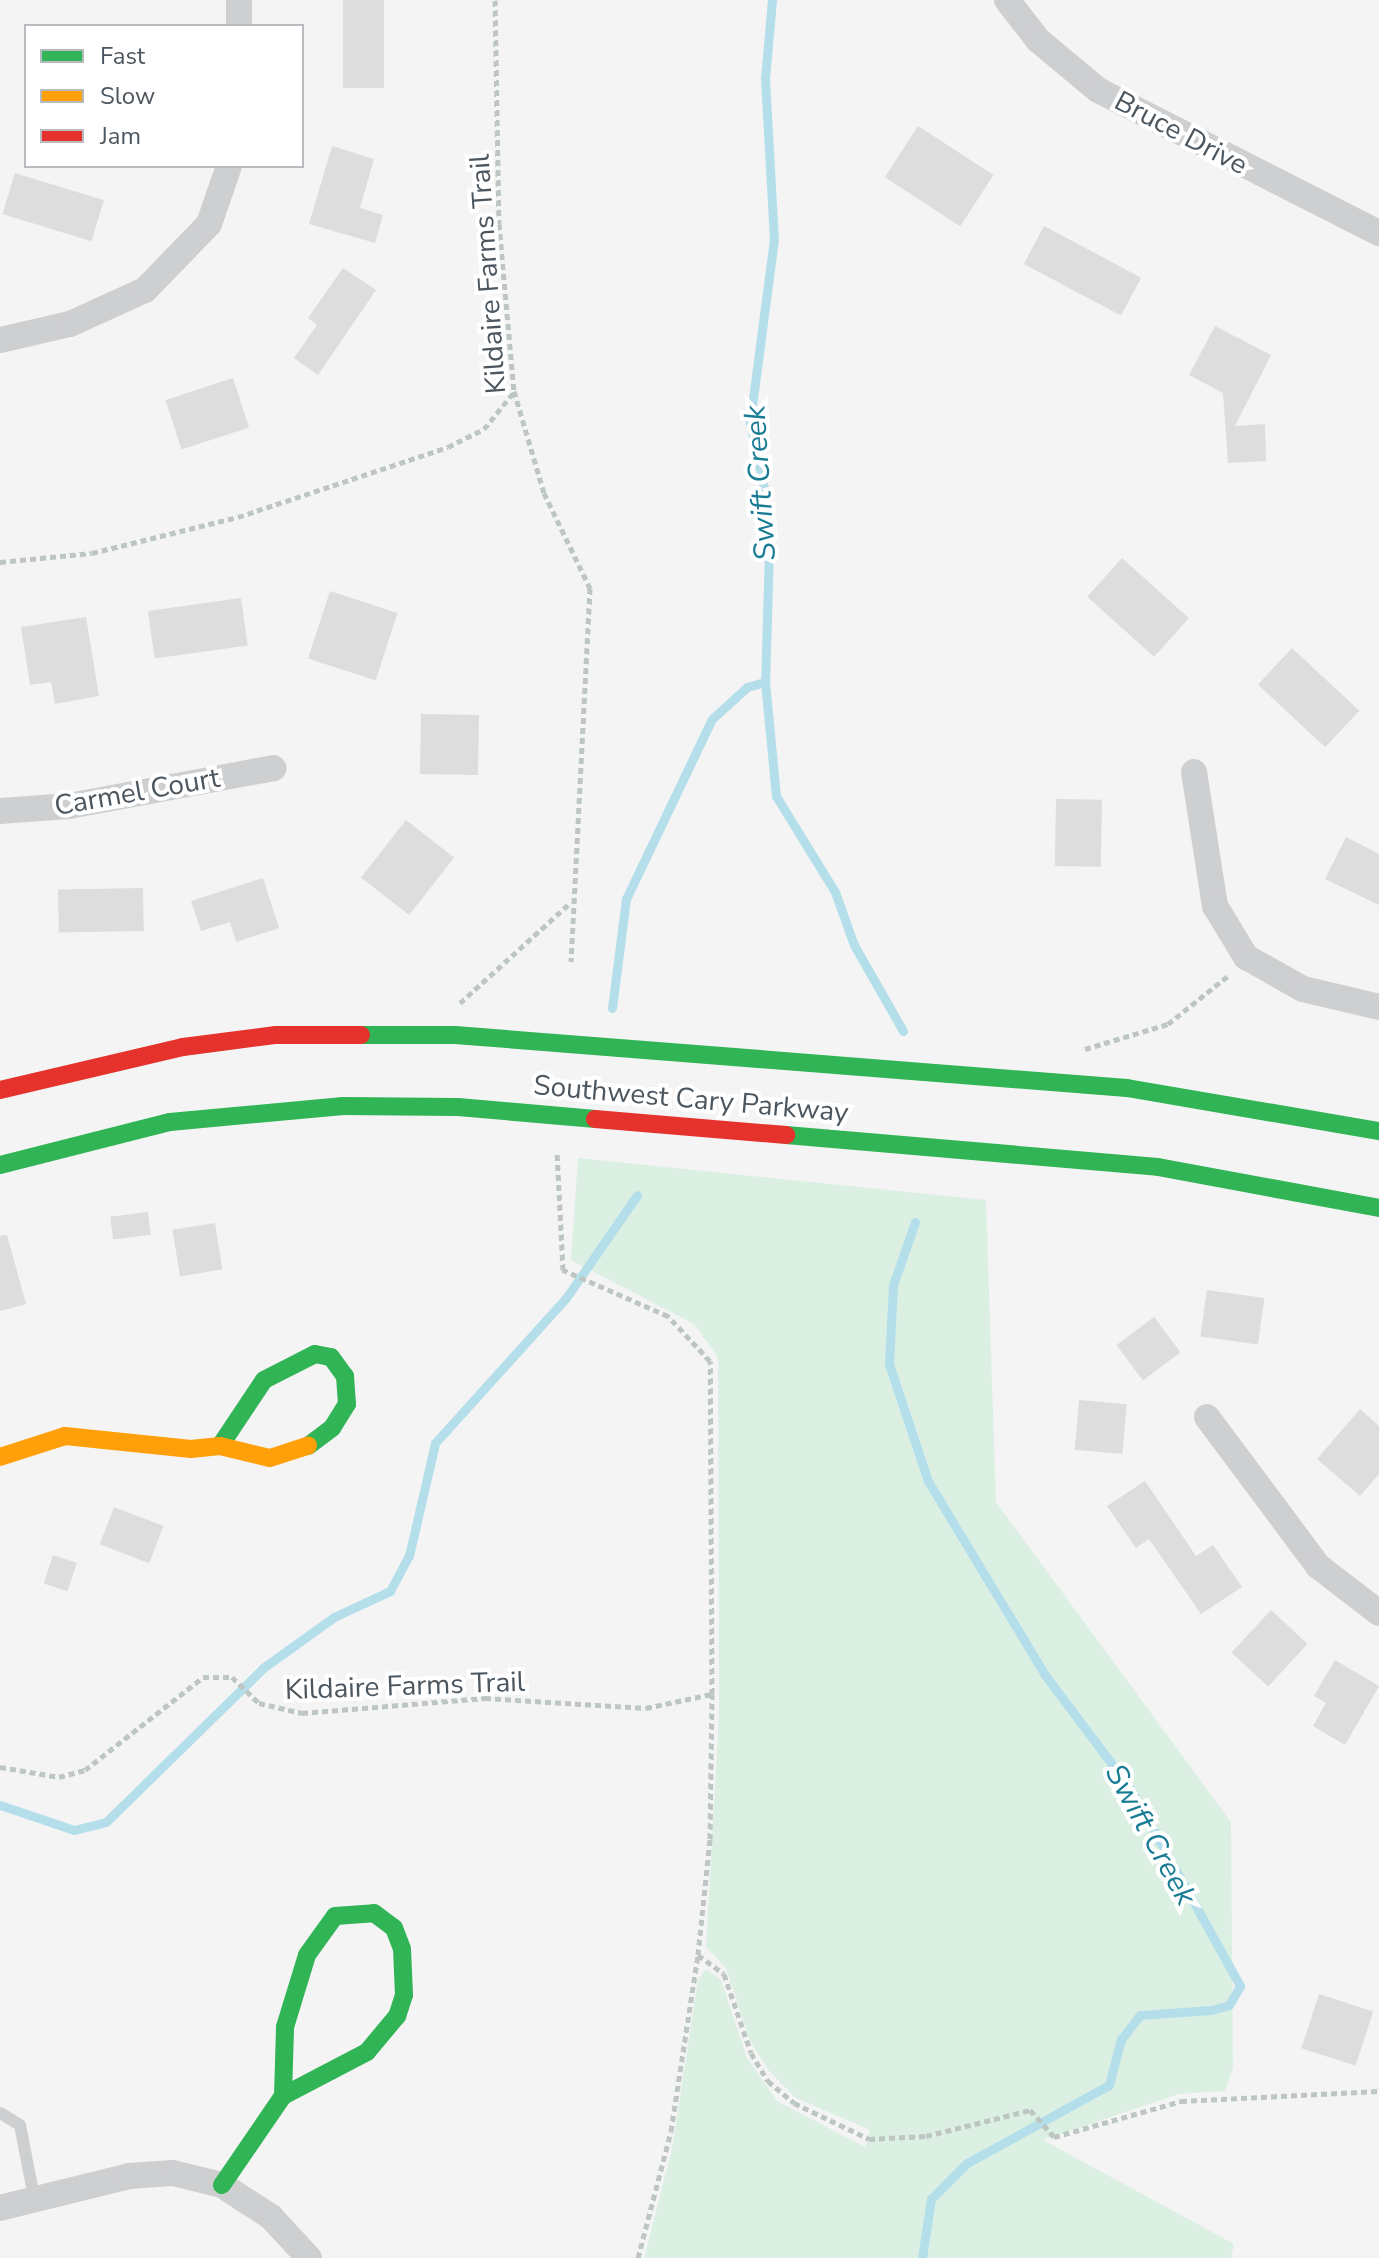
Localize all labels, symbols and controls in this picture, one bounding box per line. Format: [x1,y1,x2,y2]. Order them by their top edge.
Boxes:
legend [24,24,304,168]
text: Fast [100,40,145,72]
text: Slow [100,80,155,112]
street label: Bruce Drive [1109,84,1253,182]
text: Jam [100,120,141,152]
street label: Kildaire Farms Trail [463,153,513,395]
water label: Swift Creek [738,404,784,562]
street label: Carmel Court [52,761,222,823]
street label: Southwest Cary Parkway [532,1068,850,1130]
street label: Kildaire Farms Trail [284,1665,526,1707]
water label: Swift Creek [1097,1758,1203,1912]

